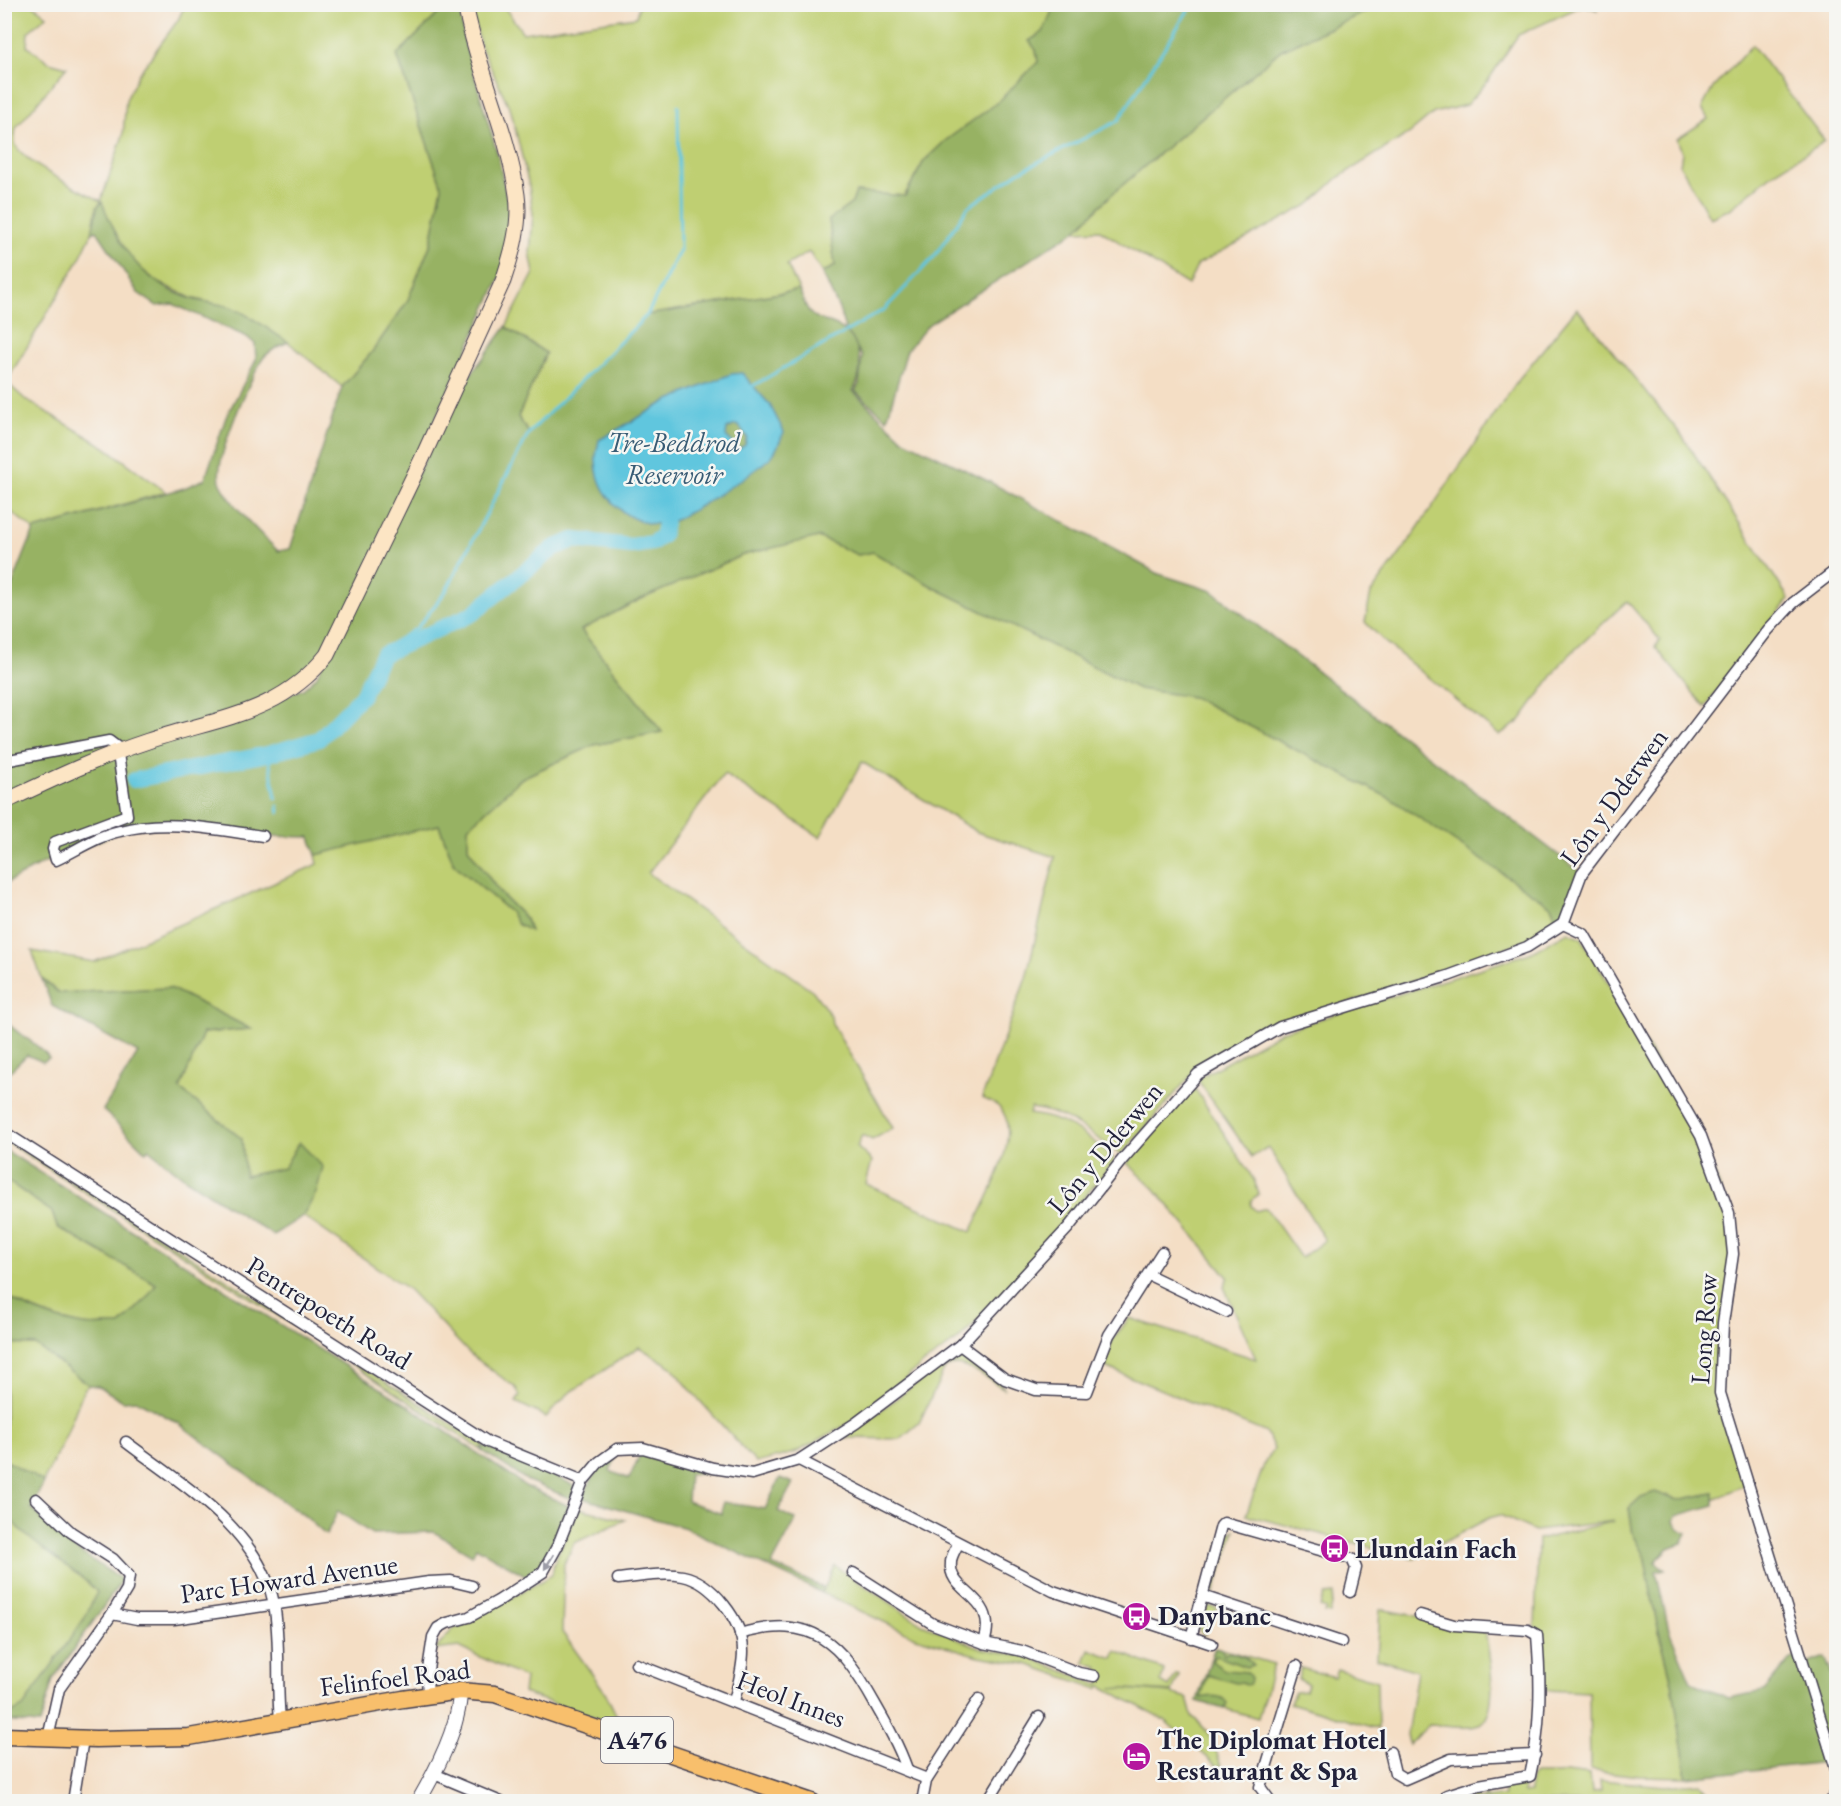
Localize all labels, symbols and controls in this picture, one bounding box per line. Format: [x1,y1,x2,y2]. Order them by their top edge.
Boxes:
water label: Tre-Beddrod Reservoir [607,424,741,492]
street label: Lôn y Dderwen [1552,721,1675,873]
street label: Lôn y Dderwen [1039,1074,1170,1221]
street label: Pentrepoeth Road [240,1248,419,1378]
street label: Long Row [1682,1272,1725,1386]
place label: Llundain Fach [1355,1531,1517,1566]
bus stop icon: Llundain Fach [1318,1533,1350,1565]
street label: Parc Howard Avenue [178,1546,400,1611]
one-way arrow [544,1554,555,1570]
place label: Danybanc [1158,1598,1271,1633]
bus stop icon: Danybanc [1121,1600,1153,1632]
street label: Felinfoel Road [318,1651,472,1704]
street label: Heol Innes [732,1662,851,1735]
road number: A476 [601,1717,673,1763]
place label: The Diplomat Hotel Restaurant & Spa [1157,1722,1387,1788]
hotel icon: The Diplomat Hotel Restaurant & Spa [1120,1740,1152,1772]

